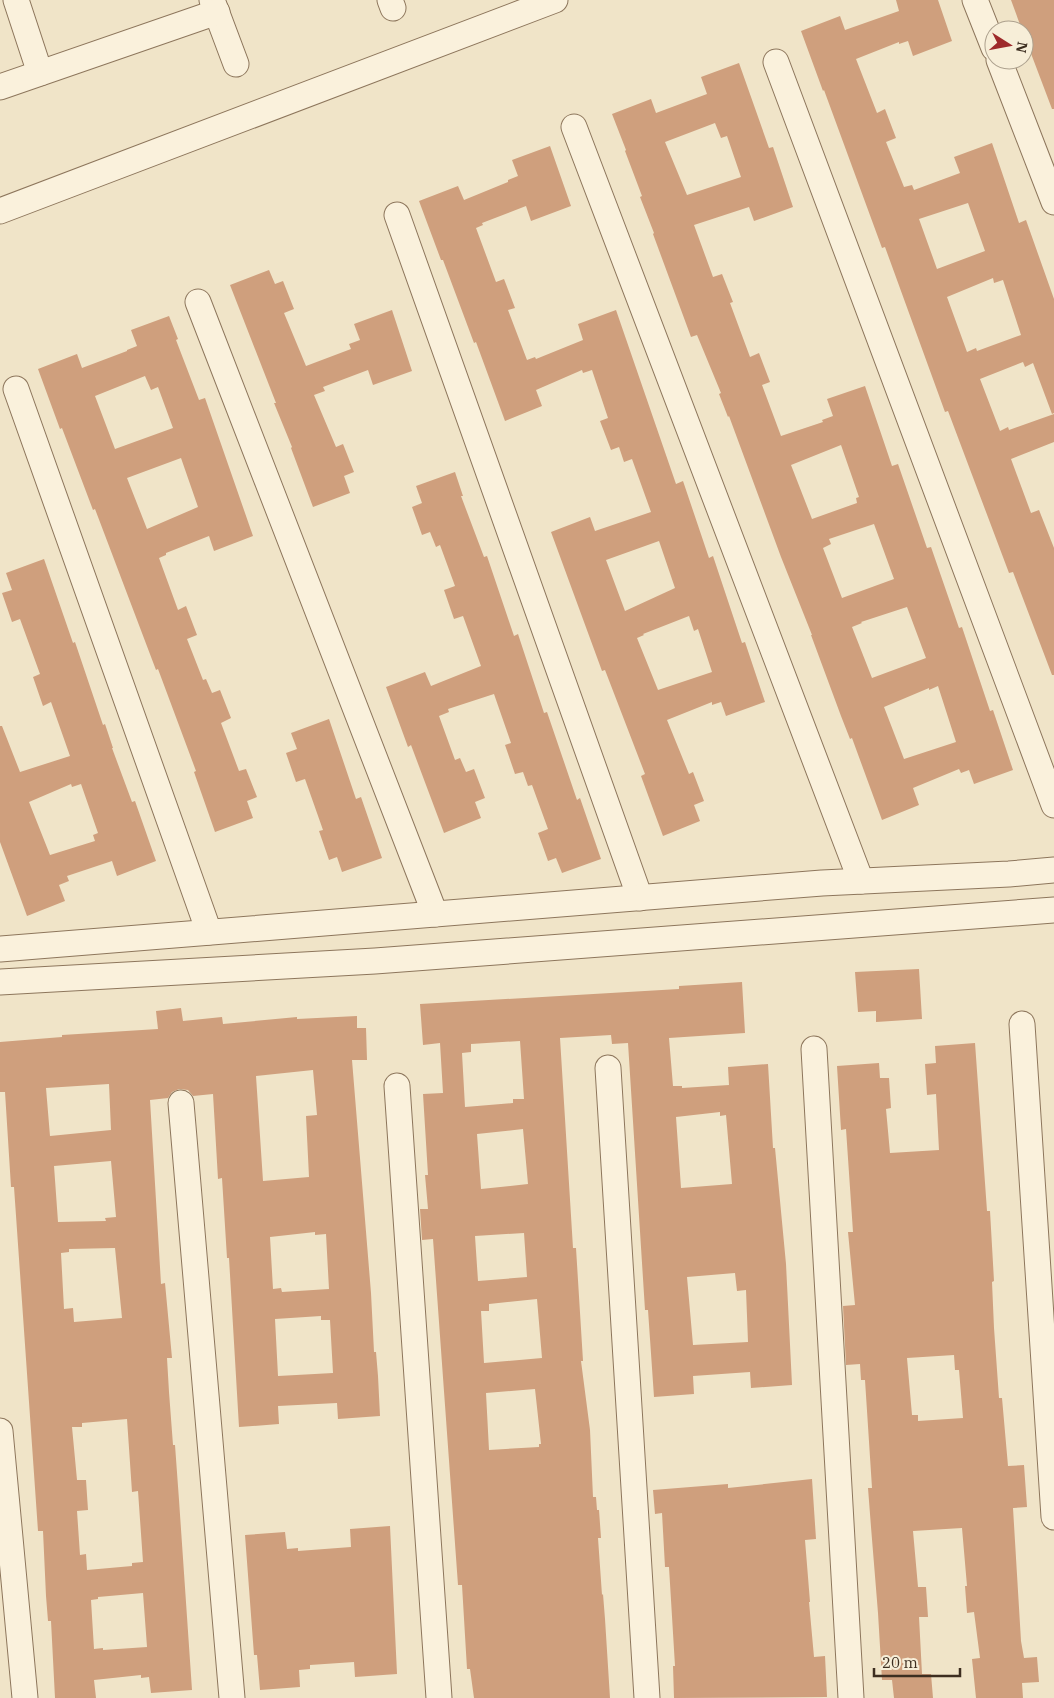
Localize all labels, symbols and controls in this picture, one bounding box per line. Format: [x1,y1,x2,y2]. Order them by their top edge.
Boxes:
north arrow [984,20,1034,70]
text: N [1012,40,1032,55]
scale bar [874,1646,960,1678]
text: 20 m [882,1653,918,1672]

